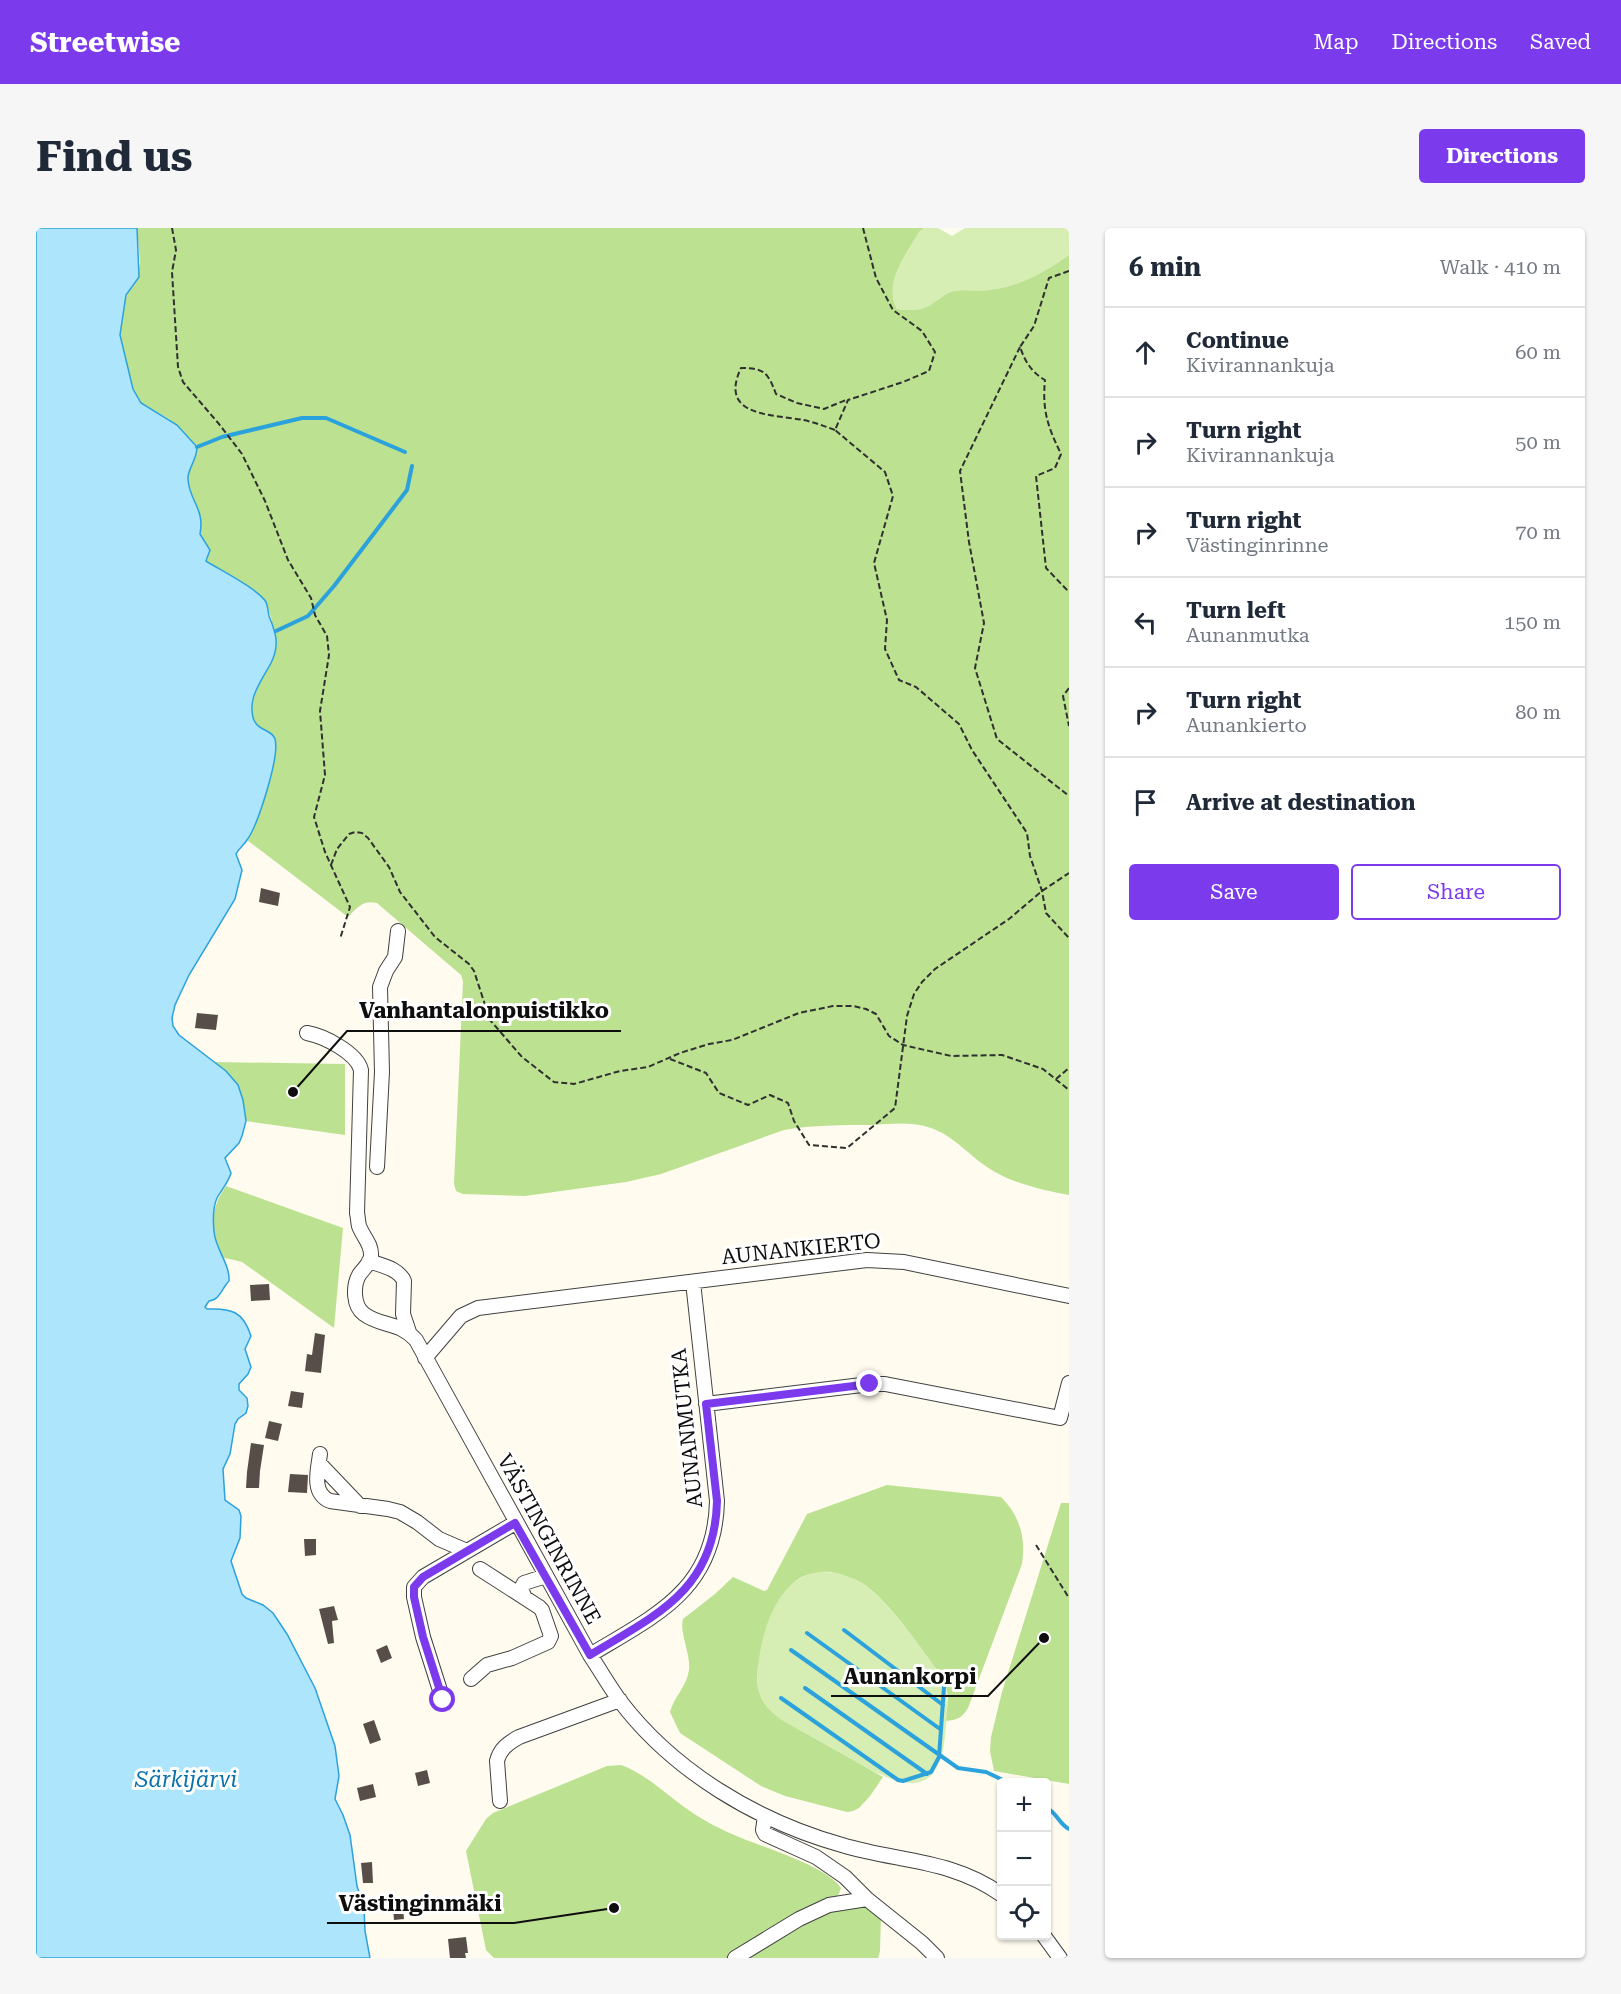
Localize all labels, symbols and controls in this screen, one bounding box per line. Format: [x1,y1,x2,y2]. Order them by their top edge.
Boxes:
text: Streetwise [30,26,181,59]
text: Map [1314,30,1358,54]
text: Directions [1391,30,1497,54]
text: Saved [1530,30,1591,54]
button: Directions [1419,129,1585,183]
text: Find us [36,132,193,181]
text: 6 min [1129,252,1201,282]
text: Walk · 410 m [1440,255,1561,279]
text: Continue [1186,328,1289,353]
icon: ahead [1129,336,1162,369]
text: 60 m [1515,340,1561,364]
text: Kivirannankuja [1186,353,1335,377]
text: Turn right [1186,418,1301,443]
icon: right [1129,426,1162,459]
text: 50 m [1515,430,1561,454]
text: Kivirannankuja [1186,443,1335,467]
text: Turn right [1186,508,1301,533]
icon: right [1129,516,1162,549]
text: 70 m [1515,520,1561,544]
text: Västinginrinne [1186,533,1329,557]
text: Turn left [1186,598,1286,623]
icon: left [1129,606,1162,639]
text: 150 m [1504,610,1561,634]
text: Aunanmutka [1186,623,1310,647]
text: Turn right [1186,688,1301,713]
icon: right [1129,696,1162,729]
text: 80 m [1515,700,1561,724]
text: Aunankierto [1186,713,1307,737]
icon: arrive [1129,786,1162,819]
text: Arrive at destination [1186,790,1415,815]
button: Save [1129,864,1339,920]
button: Share [1351,864,1561,920]
callout: Vanhantalonpuistikko [347,991,621,1031]
text: Vanhantalonpuistikko [359,998,609,1023]
street label: AUNANKIERTO [720,1229,882,1269]
street label: AUNANMUTKA [667,1347,707,1509]
route end [856,1370,882,1396]
street label: VÄSTINGINRINNE [492,1450,606,1628]
callout: Aunankorpi [831,1656,988,1696]
text: Aunankorpi [843,1664,977,1689]
route start [429,1686,455,1712]
water label: Särkijärvi [134,1767,237,1792]
map controls [997,1778,1051,1940]
button: + [997,1778,1051,1832]
button: − [997,1832,1051,1886]
callout: Västinginmäki [327,1883,514,1923]
button: locate [997,1886,1051,1940]
text: Västinginmäki [339,1891,501,1916]

